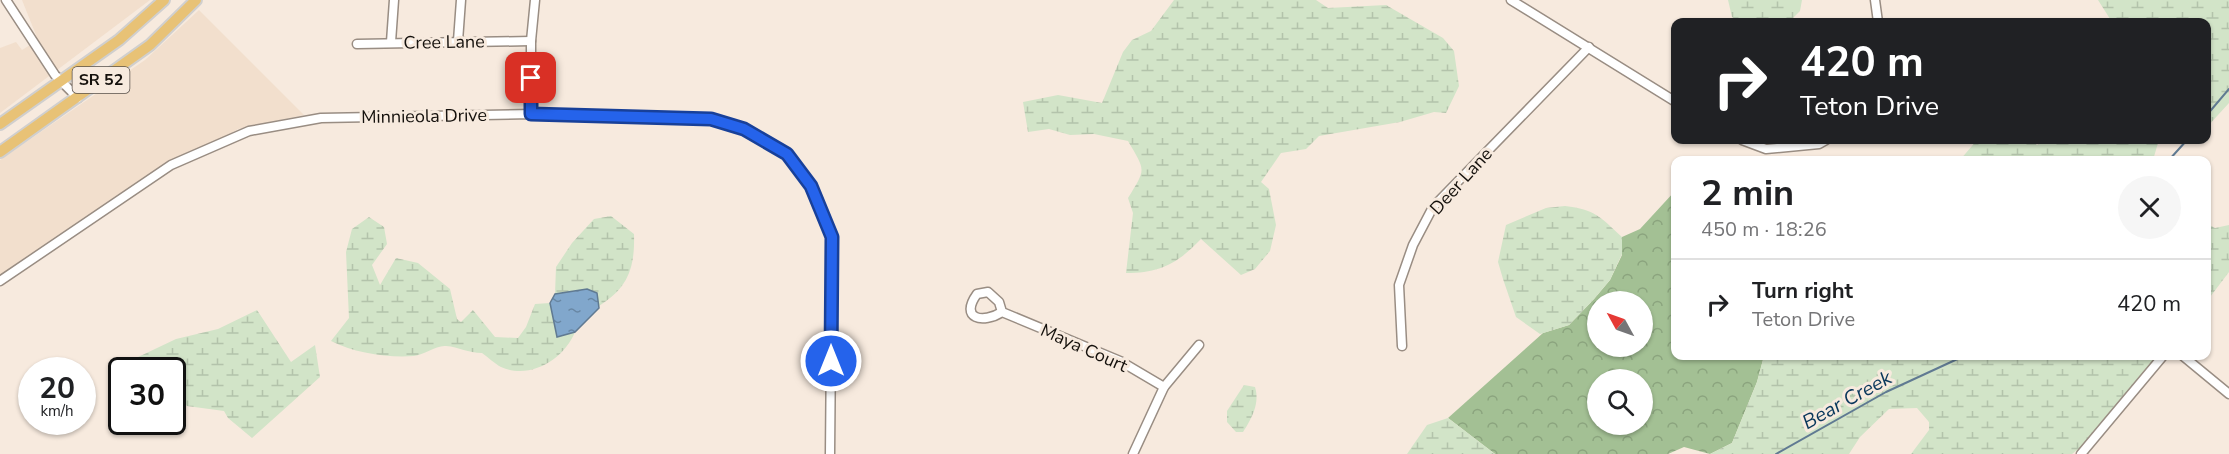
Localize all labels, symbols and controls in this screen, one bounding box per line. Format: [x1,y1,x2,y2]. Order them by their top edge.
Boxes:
street label: Cree Lane [403,29,485,55]
text: 420 m [1800,34,1924,91]
icon: right [1701,42,1779,120]
pin [505,52,556,103]
icon: arrive [514,61,547,94]
road number: SR 52 [72,67,130,93]
text: Teton Drive [1800,88,1939,125]
street label: Minnieola Drive [361,103,487,129]
street label: Deer Lane [1424,142,1498,220]
text: 2 min [1701,169,1794,218]
button: close [2118,176,2181,239]
text: 450 m · 18:26 [1701,216,1827,243]
text: Turn right [1752,276,1853,306]
icon: right [1701,288,1734,321]
text: 420 m [2117,289,2181,319]
north arrow [1587,291,1653,357]
map controls [1587,291,1653,435]
text: Teton Drive [1752,306,1855,333]
street label: Maya Court [1037,318,1132,378]
position arrow [799,329,863,393]
speed limit sign: 30 [108,357,186,435]
water label: Bear Creek [1797,364,1898,436]
text: 20 [39,368,75,409]
button: search [1587,369,1653,435]
text: km/h [40,401,74,421]

